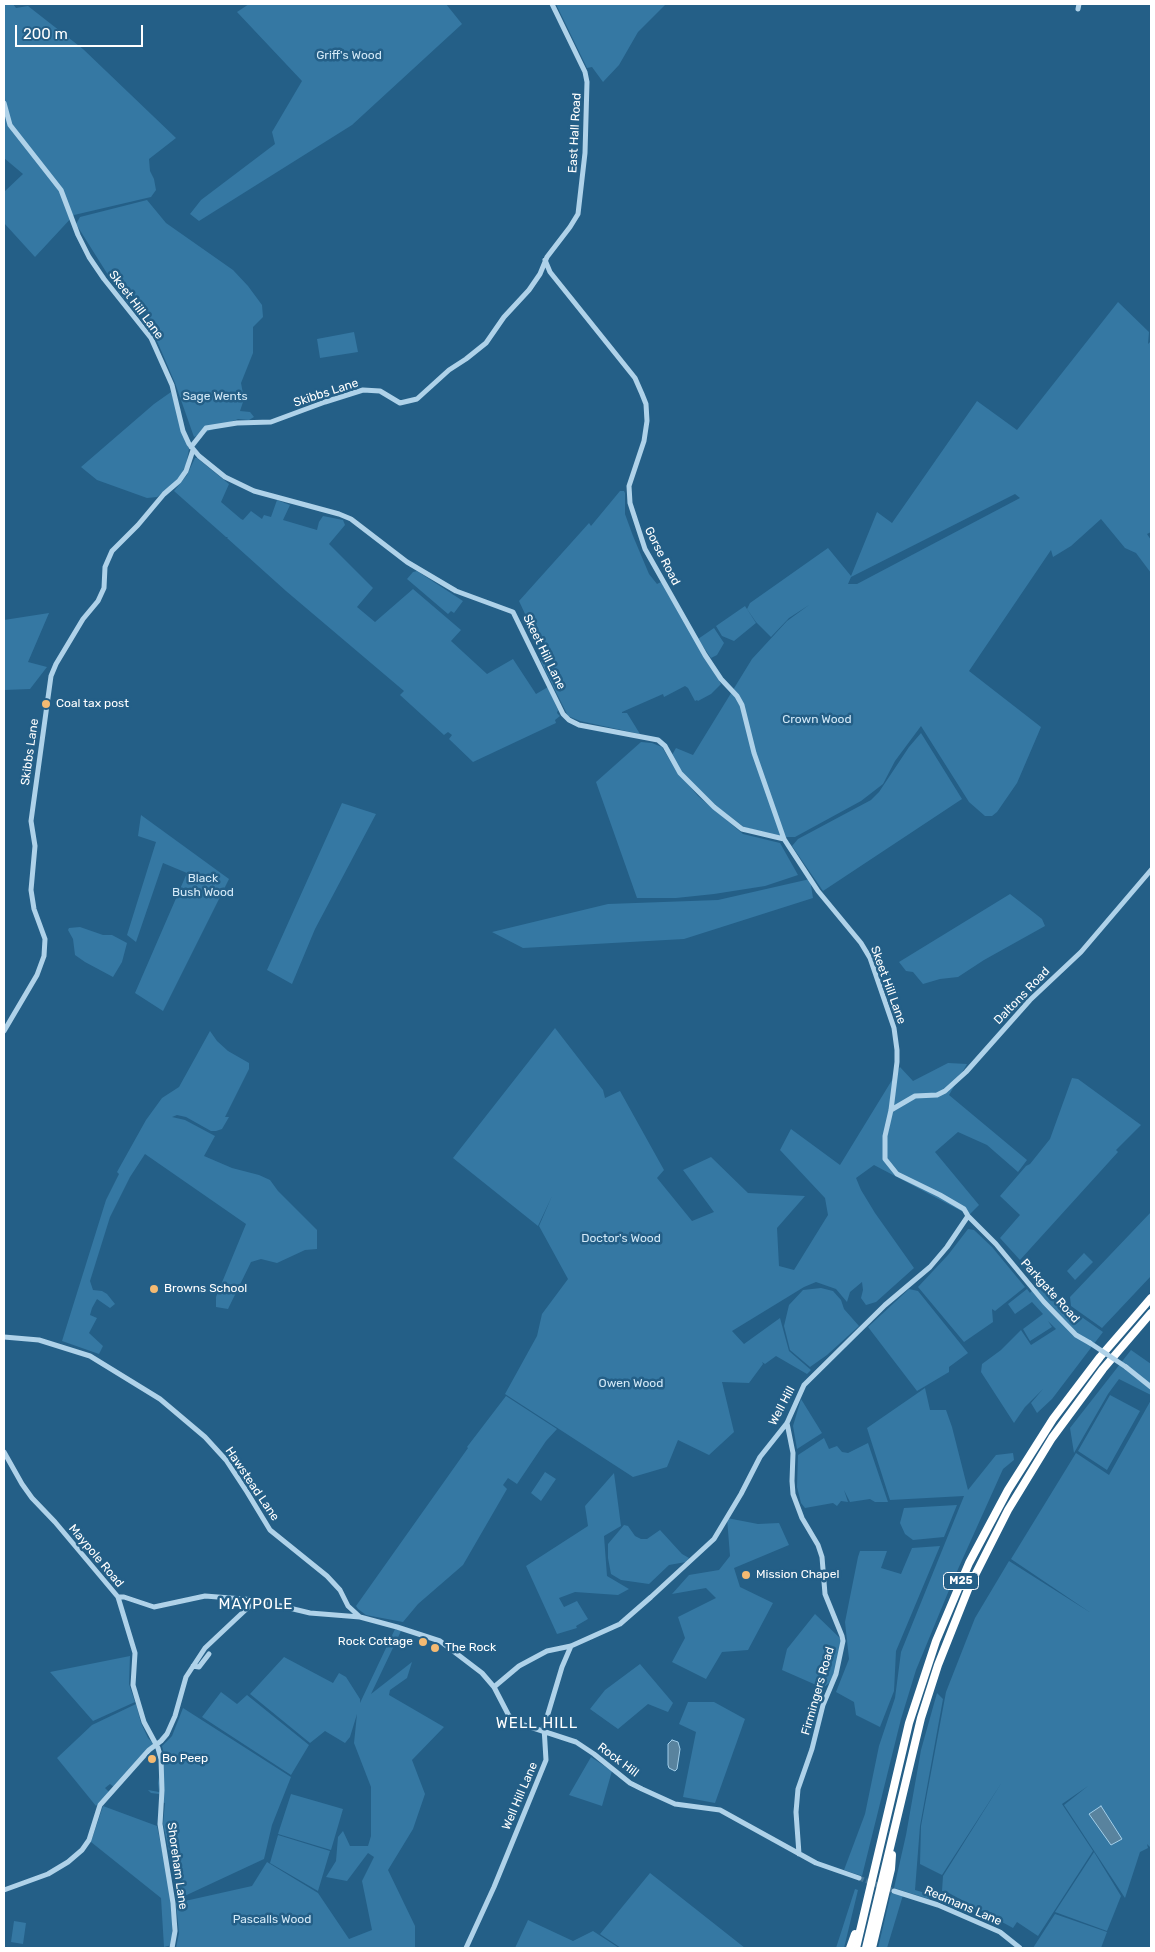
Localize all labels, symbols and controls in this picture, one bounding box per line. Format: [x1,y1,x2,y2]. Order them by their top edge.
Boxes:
scale bar [18,15,145,47]
text: 200 m [23,25,68,43]
park label: Griff's Wood [316,49,382,63]
street label: East Hall Road [566,93,584,173]
street label: Skeet Hill Lane [106,268,166,342]
street label: Skibbs Lane [292,376,360,410]
park label: Sage Wents [183,390,247,404]
street label: Gorse Road [641,524,683,588]
street label: Skeet Hill Lane [520,612,568,692]
place label: Coal tax post [56,697,129,711]
marker: Coal tax post [40,698,52,710]
park label: Crown Wood [782,713,852,727]
street label: Skibbs Lane [18,718,42,786]
park label: Black Bush Wood [172,872,234,900]
street label: Skeet Hill Lane [867,944,909,1026]
street label: Daltons Road [991,964,1053,1028]
park label: Doctor's Wood [581,1232,661,1246]
street label: Parkgate Road [1017,1256,1083,1326]
place label: Browns School [164,1282,247,1296]
marker: Browns School [148,1283,160,1295]
park label: Owen Wood [599,1377,663,1391]
street label: Well Hill [766,1384,798,1428]
street label: Hawstead Lane [222,1444,282,1524]
street label: Maypole Road [66,1522,126,1590]
place label: Mission Chapel [756,1568,839,1582]
marker: Mission Chapel [740,1569,752,1581]
road number: M25 [944,1572,978,1590]
district label: MAYPOLE [218,1596,294,1614]
place label: Rock Cottage [338,1635,413,1649]
marker: Rock Cottage [417,1636,429,1648]
place label: The Rock [445,1641,496,1655]
marker: The Rock [429,1642,441,1654]
street label: Firmingers Road [799,1645,837,1737]
district label: WELL HILL [495,1715,579,1733]
street label: Rock Hill [595,1740,641,1780]
place label: Bo Peep [162,1752,208,1766]
marker: Bo Peep [146,1753,158,1765]
street label: Well Hill Lane [499,1760,541,1832]
street label: Shoreham Lane [164,1822,190,1910]
street label: Redmans Lane [922,1883,1004,1929]
park label: Pascalls Wood [233,1913,311,1927]

